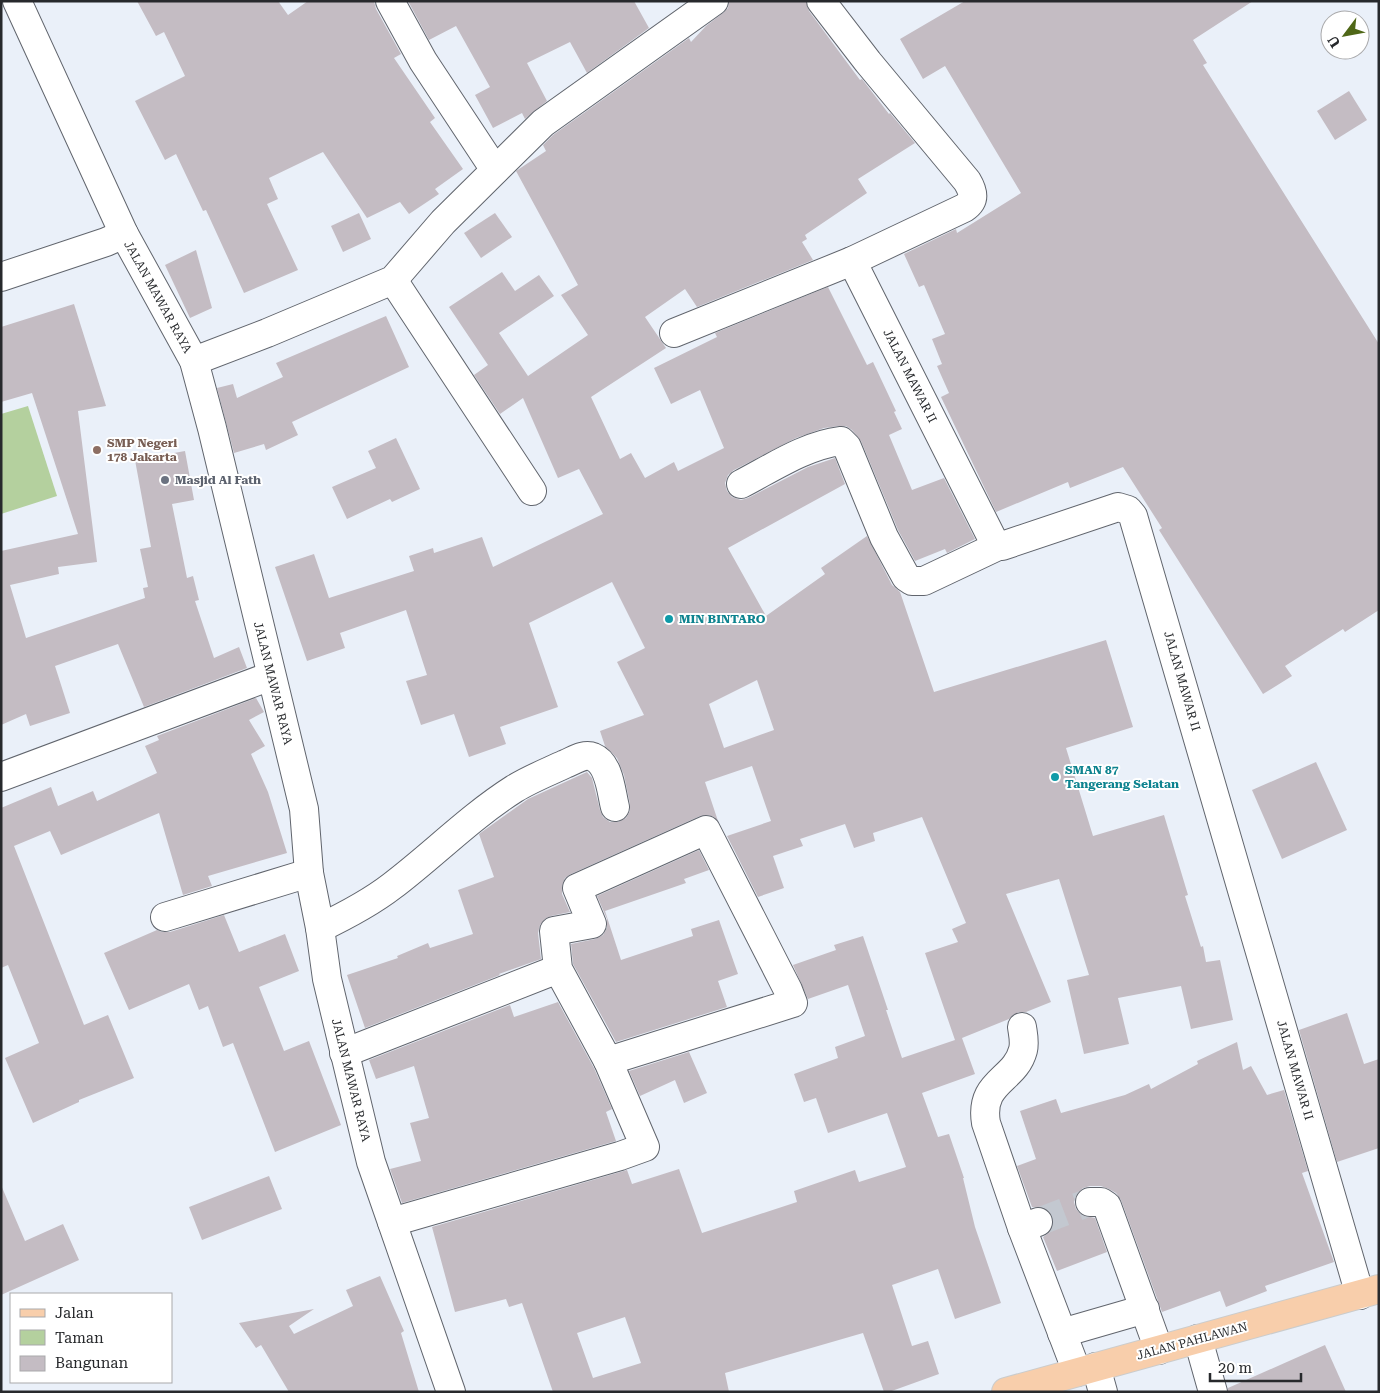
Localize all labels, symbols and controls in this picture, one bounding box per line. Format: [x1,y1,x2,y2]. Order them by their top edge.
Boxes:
north arrow [1320,10,1370,60]
text: U [1324,33,1344,51]
street label: JALAN MAWAR RAYA [121,238,195,356]
street label: JALAN MAWAR II [880,327,940,425]
place label: SMP Negeri 178 Jakarta [107,436,177,464]
marker: SMP Negeri 178 Jakarta [91,444,103,456]
place label: Masjid Al Fath [175,473,261,487]
marker: Masjid Al Fath [159,474,171,486]
place label: MIN BINTARO [679,612,766,626]
marker: MIN BINTARO [663,613,675,625]
street label: JALAN MAWAR RAYA [251,620,295,747]
street label: JALAN MAWAR II [1161,629,1203,733]
place label: SMAN 87 Tangerang Selatan [1065,763,1179,791]
marker: SMAN 87 Tangerang Selatan [1049,771,1061,783]
street label: JALAN MAWAR RAYA [329,1017,373,1144]
street label: JALAN MAWAR II [1274,1018,1316,1122]
legend [10,1293,172,1383]
text: Jalan [55,1304,94,1322]
street label: JALAN PAHLAWAN [1135,1319,1249,1363]
text: Taman [55,1329,104,1347]
scale bar [1210,1350,1301,1382]
text: Bangunan [55,1354,128,1372]
text: 20 m [1218,1359,1253,1377]

